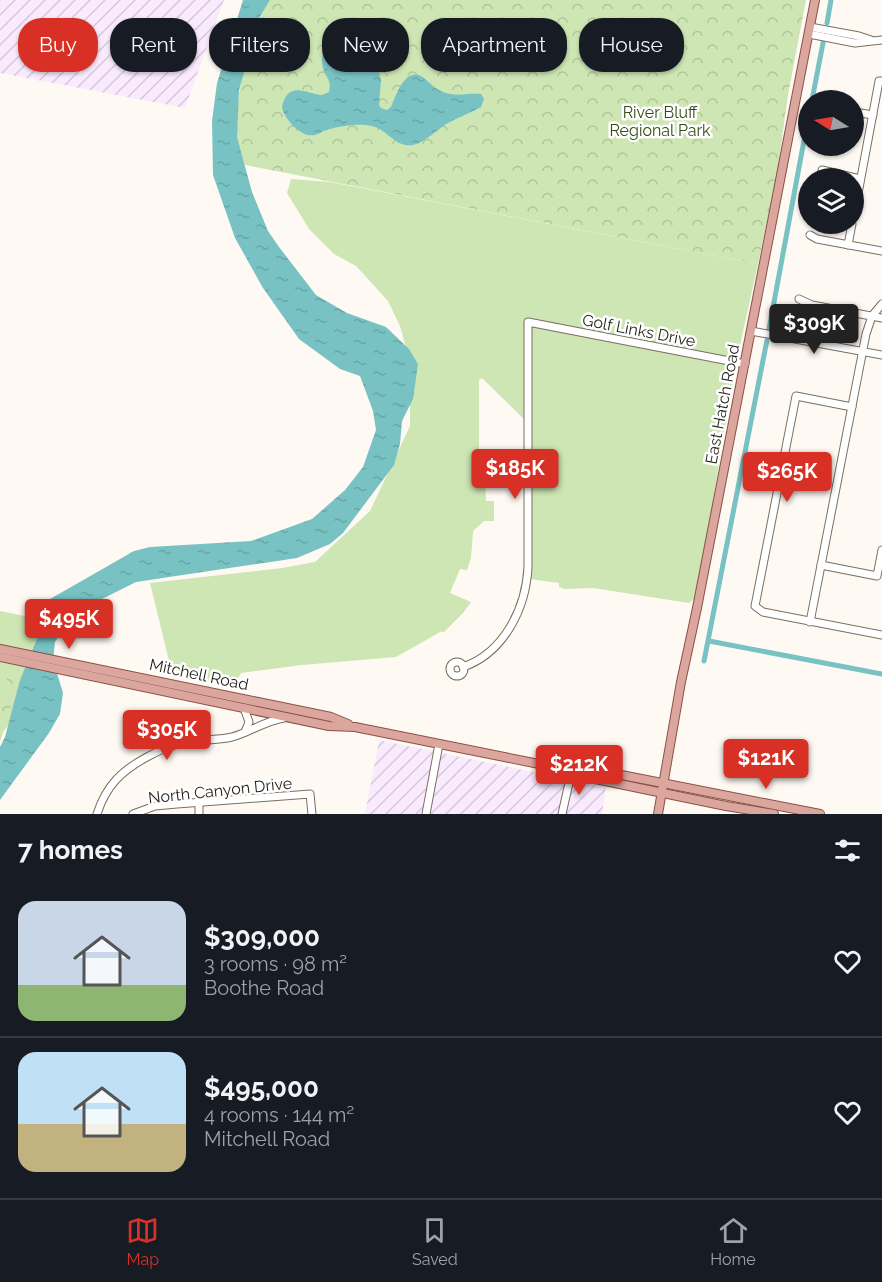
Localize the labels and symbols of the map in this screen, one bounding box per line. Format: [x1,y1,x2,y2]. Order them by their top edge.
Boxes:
north arrow [798,90,864,156]
park label: River Bluff Regional Park [609,103,711,140]
pin: $309K [772,304,856,355]
street label: Golf Links Drive [581,310,697,351]
street label: East Hatch Road [702,342,743,466]
pin: $185K [473,449,557,500]
pin: $265K [745,452,829,503]
pin: $495K [27,599,111,650]
street label: Mitchell Road [148,655,250,694]
pin: $305K [125,710,209,761]
pin: $121K [724,739,808,790]
pin: $212K [537,745,621,796]
street label: North Canyon Drive [147,773,293,807]

